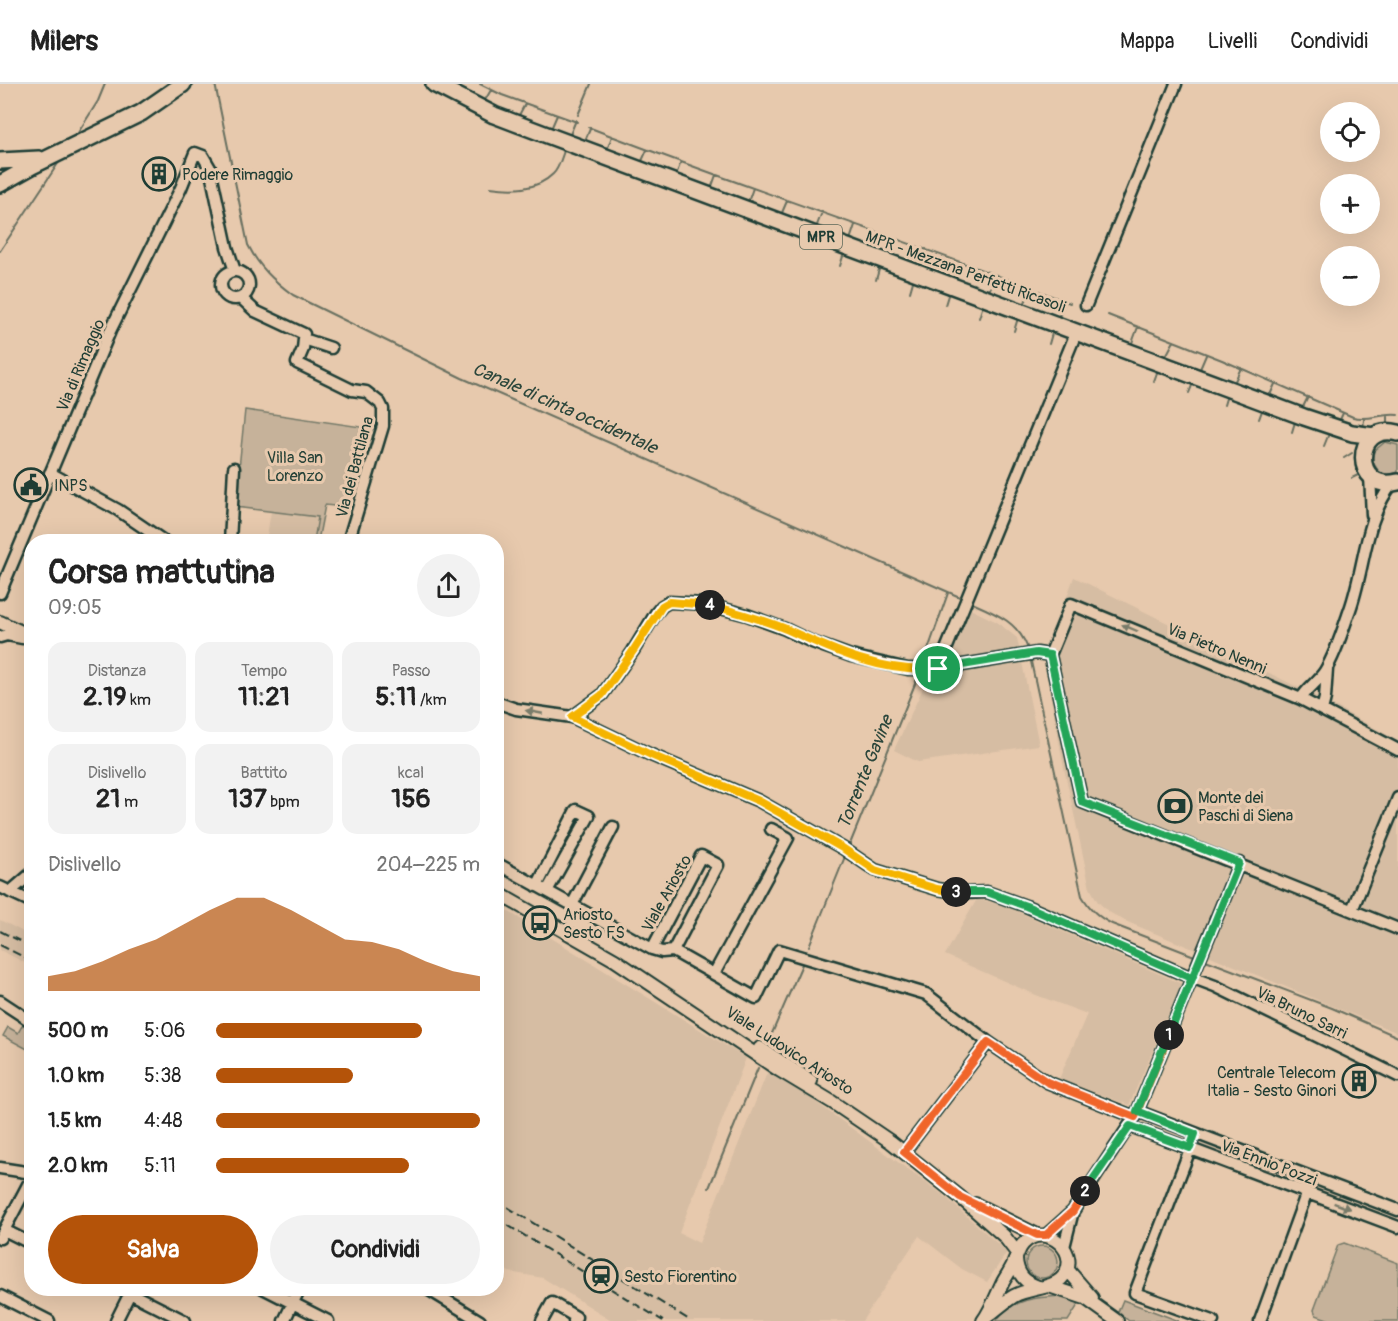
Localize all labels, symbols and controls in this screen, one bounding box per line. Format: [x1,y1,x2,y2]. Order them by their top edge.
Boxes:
text: Milers [30,24,98,59]
text: Mappa [1120,28,1174,55]
text: Livelli [1207,28,1257,55]
text: Condividi [1290,28,1368,55]
map controls [1320,102,1380,306]
button: locate [1320,102,1380,162]
building icon: Podere Rimaggio [141,156,177,192]
place label: Podere Rimaggio [182,165,293,185]
button: + [1320,174,1380,234]
road number: MPR [800,225,842,249]
street label: MPR - Mezzana Perfetti Ricasoli [863,226,1069,318]
button: − [1320,246,1380,306]
street label: Via di Rimaggio [52,316,110,415]
water label: Canale di cinta occidentale [469,357,663,460]
street label: Via dei Battilana [332,414,378,520]
park label: Villa San Lorenzo [267,448,324,486]
public building icon: INPS [13,467,49,503]
place label: INPS [54,476,88,496]
text: Corsa mattutina [48,552,275,593]
button: share [417,554,480,617]
pin: 4 [695,590,725,620]
text: 09:05 [48,595,102,620]
text: 4 [705,595,715,615]
street label: Via Pietro Nenni [1164,619,1270,679]
one-way arrow [1121,623,1139,633]
pin [912,643,963,694]
icon: arrive [921,652,954,685]
text: Distanza [88,661,146,681]
text: Tempo [241,661,287,681]
text: Passo [392,661,430,681]
text: 2.19 [83,681,127,713]
text: 11:21 [238,681,290,713]
text: 5:11 [375,681,417,713]
text: km [127,690,151,710]
text: /km [417,690,447,710]
one-way arrow [524,707,543,716]
water label: Torrente Gavine [832,710,899,832]
text: Dislivello [88,763,146,783]
text: Battito [241,763,287,783]
text: kcal [398,763,424,783]
text: 21 [96,783,121,815]
text: 137 [228,783,267,815]
text: 156 [391,783,431,815]
bank icon: Monte dei Paschi di Siena [1157,788,1193,824]
place label: Monte dei Paschi di Siena [1198,788,1293,826]
text: m [121,792,138,812]
text: bpm [267,792,300,812]
street label: Viale Ariosto [638,851,696,935]
text: Dislivello [48,852,121,877]
text: 204–225 m [376,852,480,877]
pin: 3 [941,877,971,907]
text: 3 [952,882,960,902]
bus stop icon: Ariosto Sesto FS [522,905,558,941]
place label: Ariosto Sesto FS [563,905,625,943]
street label: Via Bruno Sarri [1253,982,1350,1044]
street label: Viale Ludovico Ariosto [722,1002,857,1100]
text: 500 m [48,1018,108,1043]
text: 5:06 [144,1018,185,1043]
pin: 1 [1154,1020,1184,1050]
text: 1 [1166,1025,1172,1045]
text: 1.0 km [48,1063,104,1088]
text: 5:38 [144,1063,181,1088]
place label: Centrale Telecom Italia - Sesto Ginori [1207,1063,1336,1101]
building icon: Centrale Telecom Italia - Sesto Ginori [1341,1063,1377,1099]
text: 1.5 km [48,1108,101,1133]
text: 4:48 [144,1108,183,1133]
street label: Via Ennio Pozzi [1218,1135,1320,1191]
text: 2.0 km [48,1153,108,1178]
text: 5:11 [144,1153,176,1178]
pin: 2 [1070,1176,1100,1206]
text: 2 [1081,1181,1089,1201]
one-way arrow [1333,1201,1351,1211]
button: Salva [48,1215,258,1284]
button: Condividi [270,1215,480,1284]
station icon: Sesto Fiorentino [583,1258,619,1294]
place label: Sesto Fiorentino [624,1267,737,1287]

